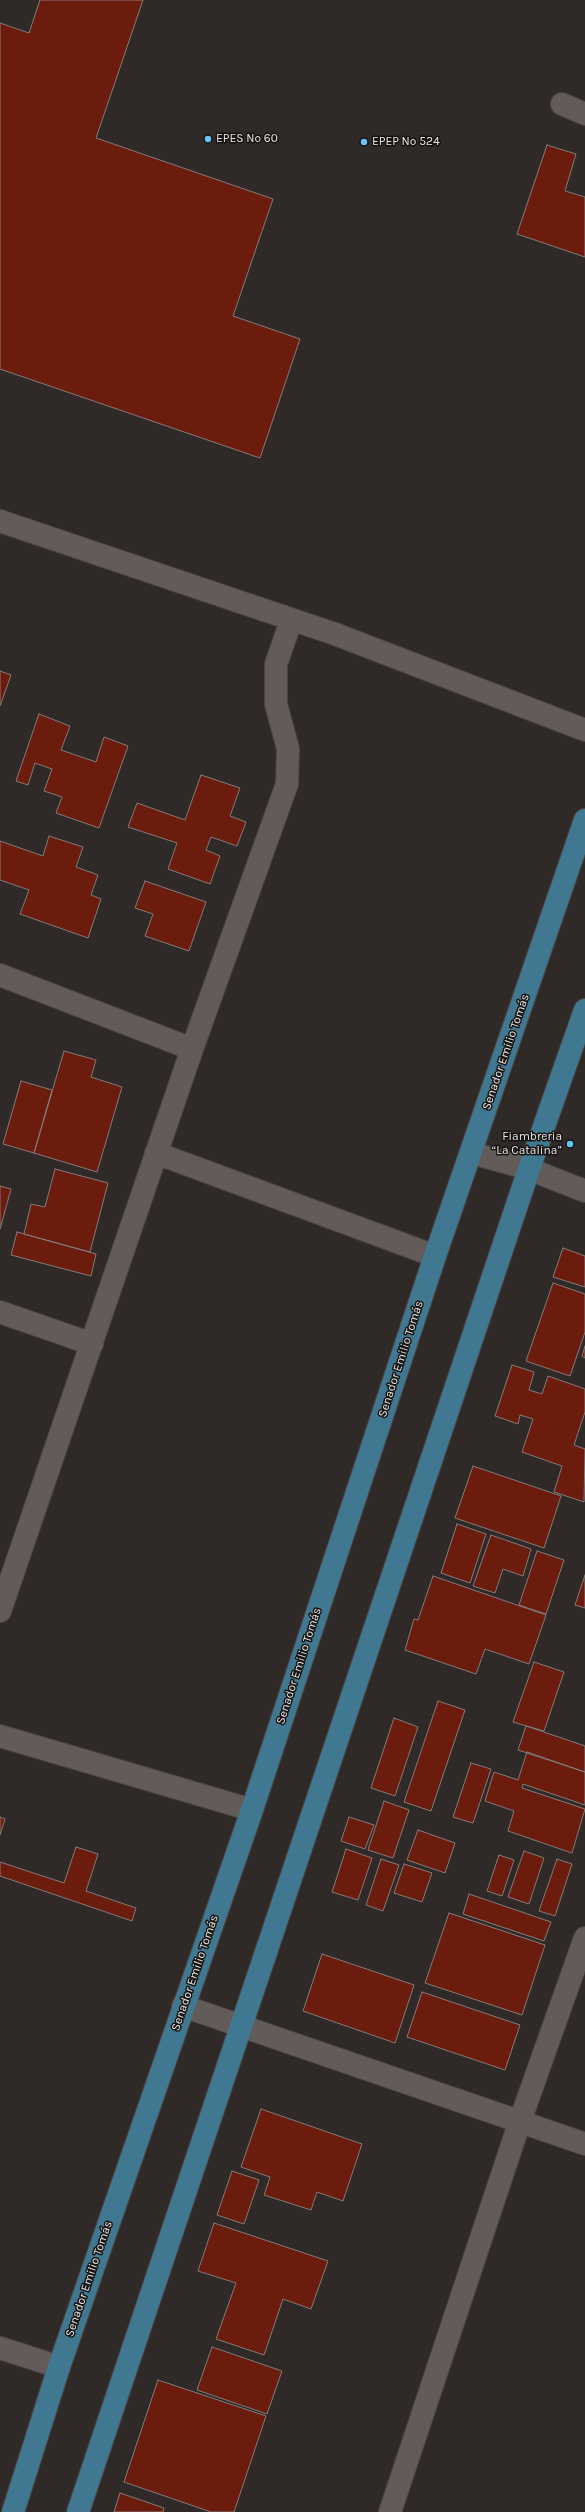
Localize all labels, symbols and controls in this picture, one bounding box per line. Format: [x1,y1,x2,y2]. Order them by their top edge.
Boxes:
place label: EPES Nº 60 [216,132,278,146]
marker: EPES Nº 60 [203,134,213,144]
place label: EPEP Nº 524 [372,135,440,149]
marker: EPEP Nº 524 [359,137,369,147]
street label: Senador Emilio Tomás [479,992,533,1112]
place label: Fiambreria “La Catalina” [491,1130,562,1158]
marker: Fiambreria “La Catalina” [565,1139,575,1149]
street label: Senador Emilio Tomás [375,1299,427,1419]
street label: Senador Emilio Tomás [273,1606,325,1726]
street label: Senador Emilio Tomás [168,1913,222,2033]
street label: Senador Emilio Tomás [62,2219,116,2339]

